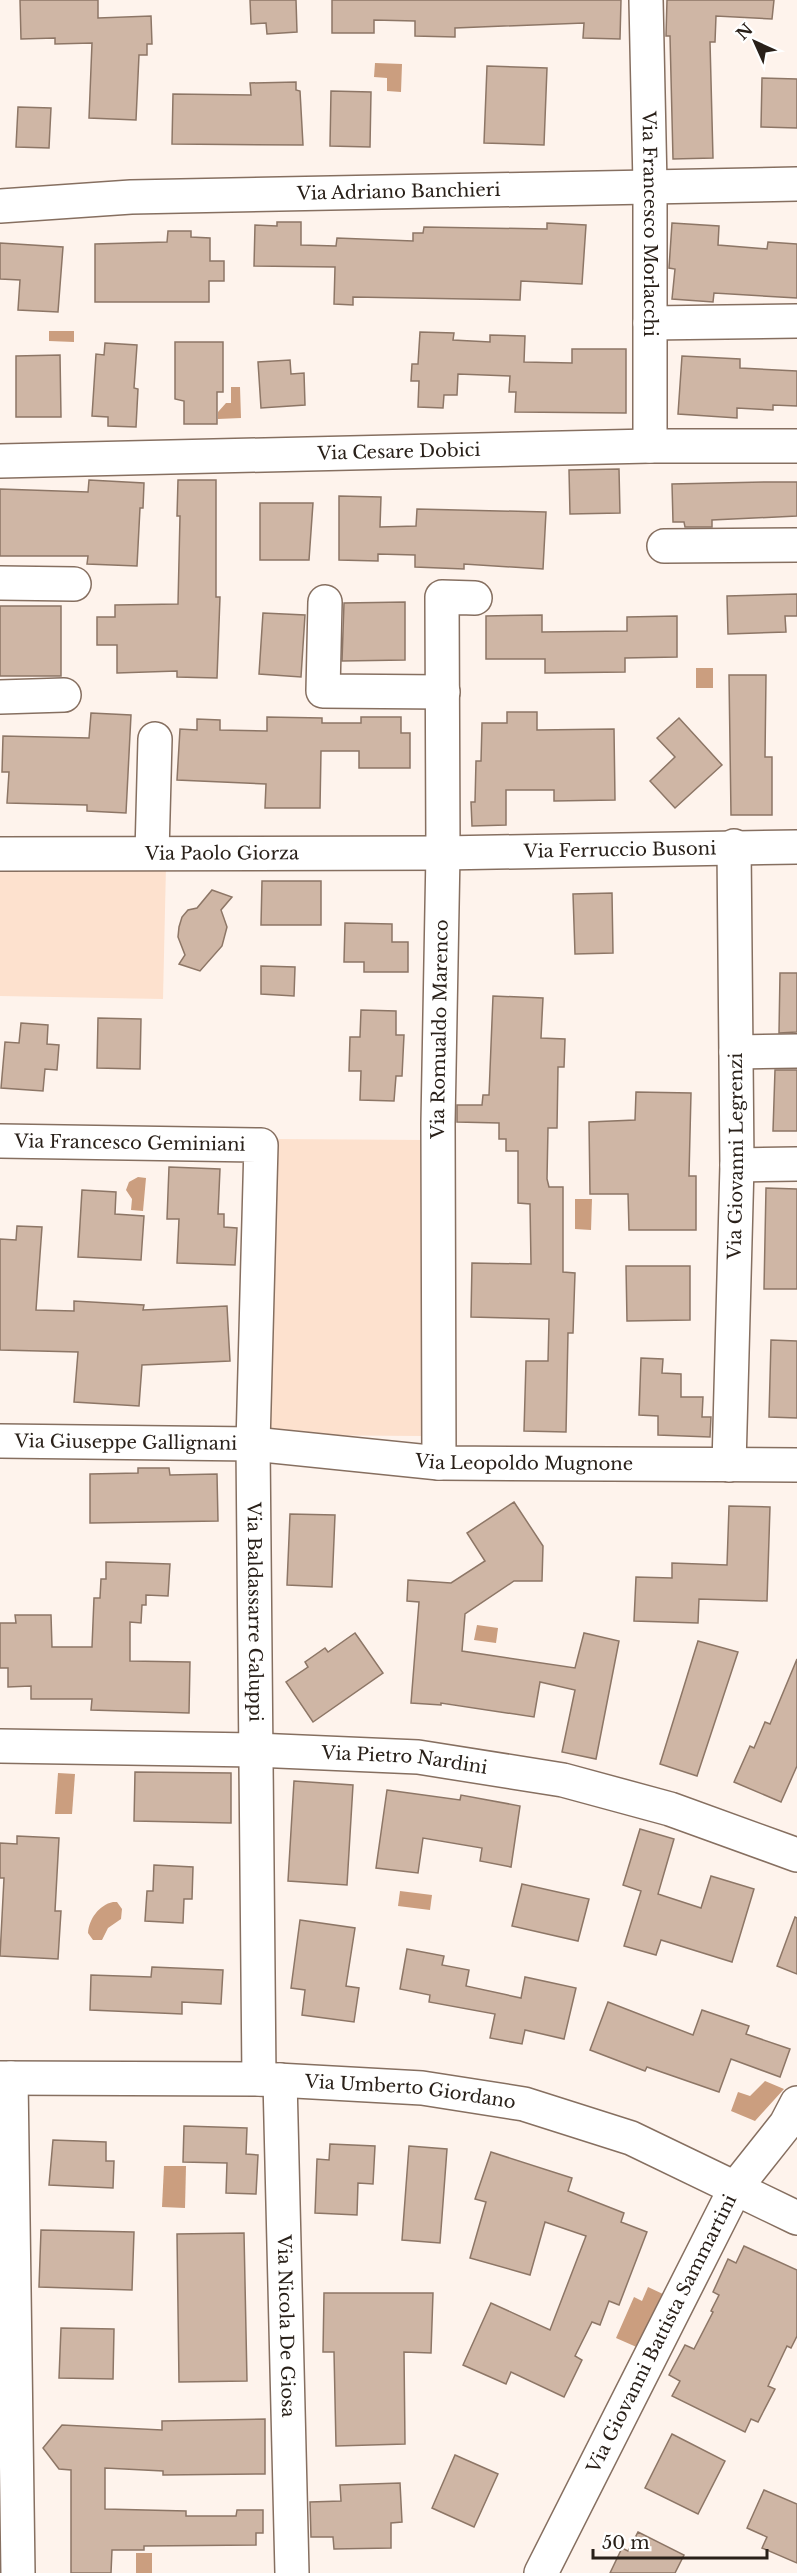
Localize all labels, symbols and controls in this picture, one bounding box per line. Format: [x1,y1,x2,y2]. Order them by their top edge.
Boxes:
north arrow [725,12,785,72]
text: N [732,19,757,44]
street label: Via Francesco Morlacchi [637,110,661,337]
street label: Via Adriano Banchieri [296,179,501,205]
street label: Via Cesare Dobici [316,439,481,465]
street label: Via Ferruccio Busoni [522,837,716,863]
street label: Via Paolo Giorza [144,842,299,865]
street label: Via Romualdo Marenco [427,919,453,1140]
street label: Via Giovanni Legrenzi [723,1053,748,1261]
street label: Via Francesco Geminiani [13,1130,246,1156]
street label: Via Giuseppe Gallignani [14,1430,237,1455]
street label: Via Leopoldo Mugnone [413,1450,633,1475]
street label: Via Baldassarre Galuppi [243,1501,267,1722]
street label: Via Pietro Nardini [320,1742,489,1779]
street label: Via Umberto Giordano [303,2070,517,2114]
street label: Via Giovanni Battista Sammartini [582,2191,741,2478]
street label: Via Nicola De Giosa [273,2233,299,2418]
scale bar [593,2522,767,2560]
text: 50 m [602,2532,650,2554]

